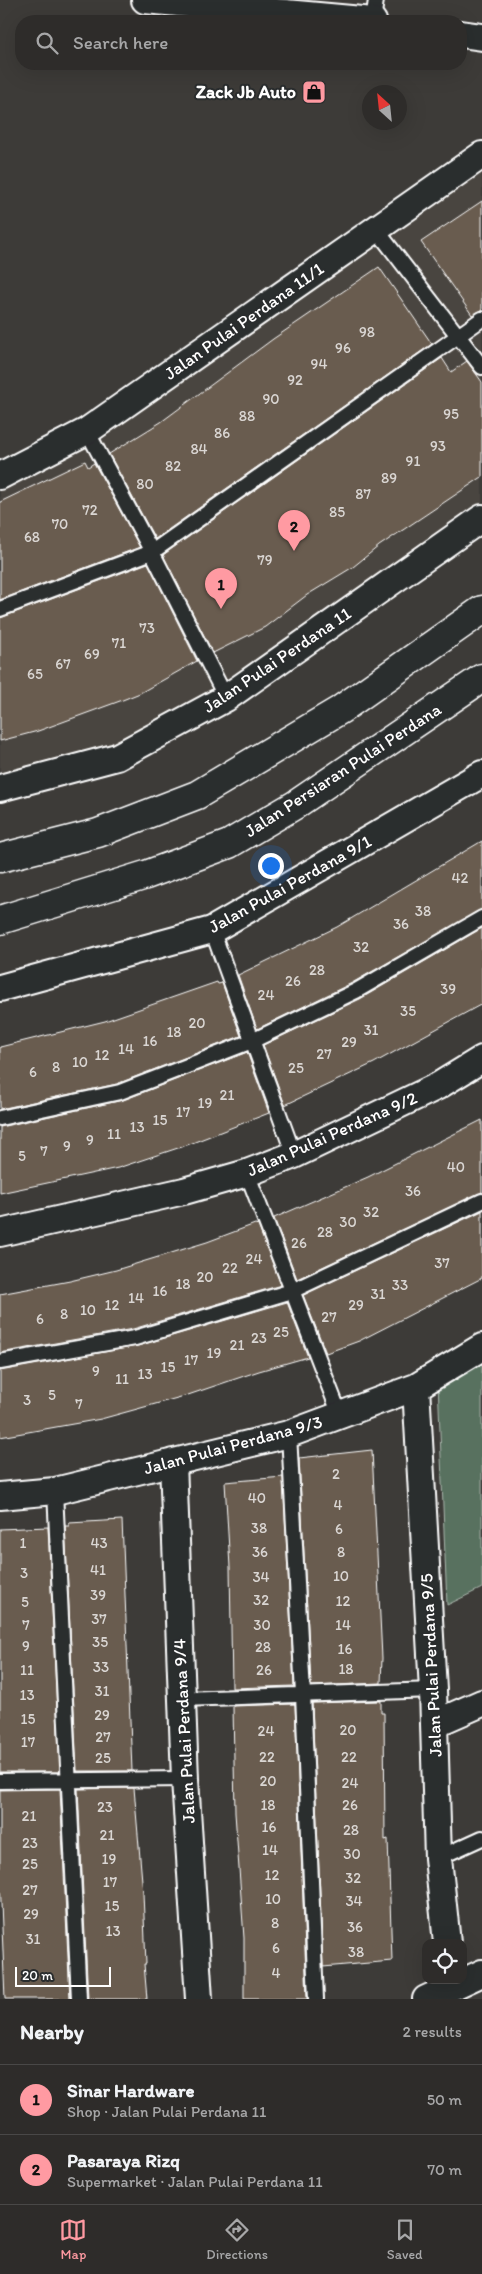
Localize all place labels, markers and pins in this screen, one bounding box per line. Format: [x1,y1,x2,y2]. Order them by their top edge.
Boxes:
shop icon: Zack Jb Auto [301,79,327,105]
place label: Zack Jb Auto [196,81,296,103]
pin: 2 [278,510,310,551]
pin: 1 [205,568,237,609]

